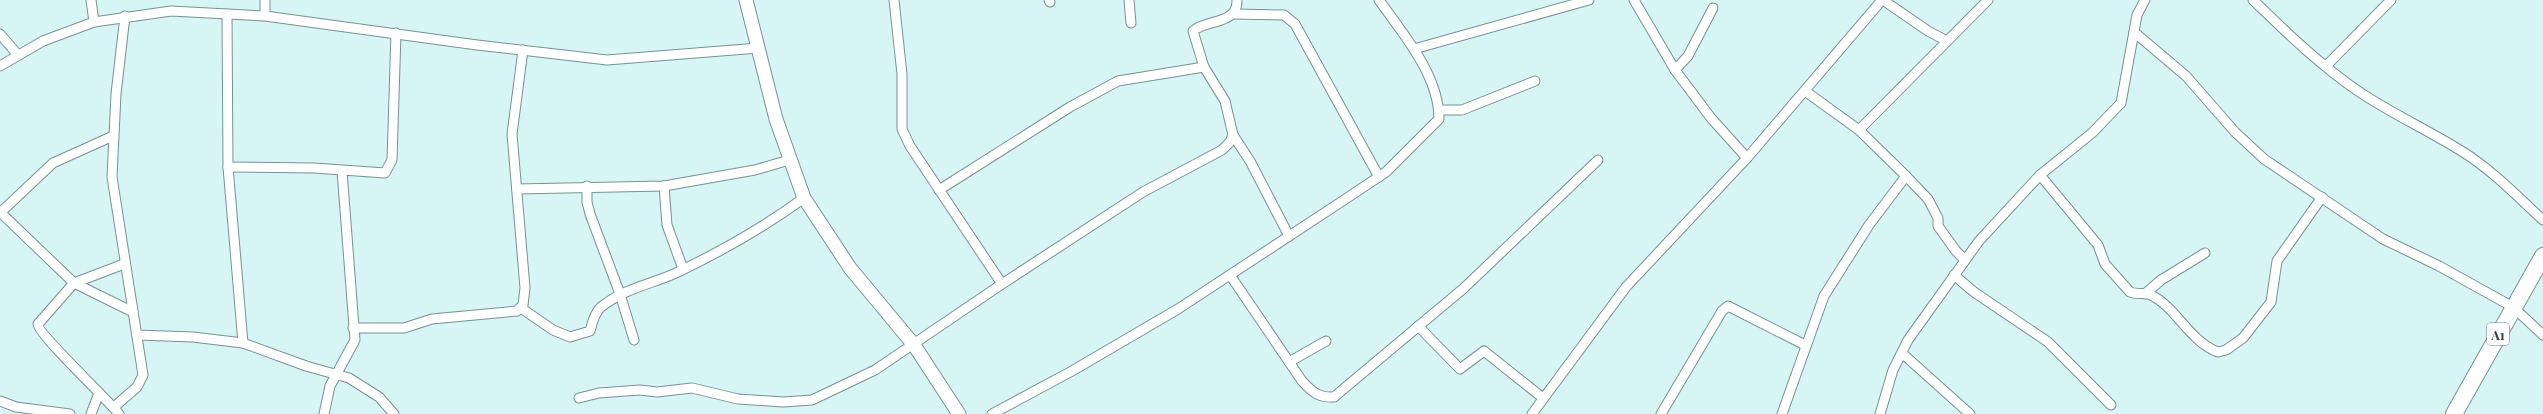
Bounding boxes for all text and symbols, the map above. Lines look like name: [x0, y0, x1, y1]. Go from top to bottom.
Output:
road number: A1: [2487, 323, 2509, 345]

